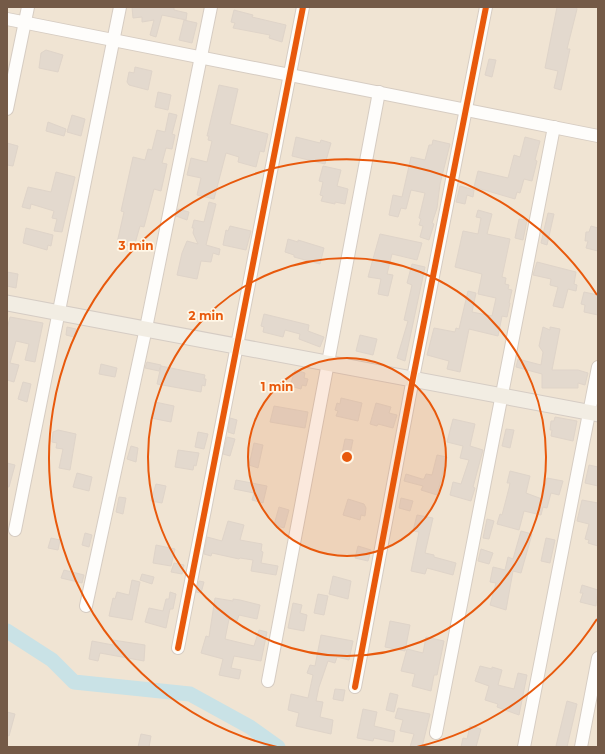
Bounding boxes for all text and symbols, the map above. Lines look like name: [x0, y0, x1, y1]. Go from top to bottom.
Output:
text: 3 min: [118, 238, 154, 253]
text: 2 min: [189, 308, 223, 323]
text: 1 min: [261, 379, 293, 394]
centre of rings: [340, 450, 354, 464]

